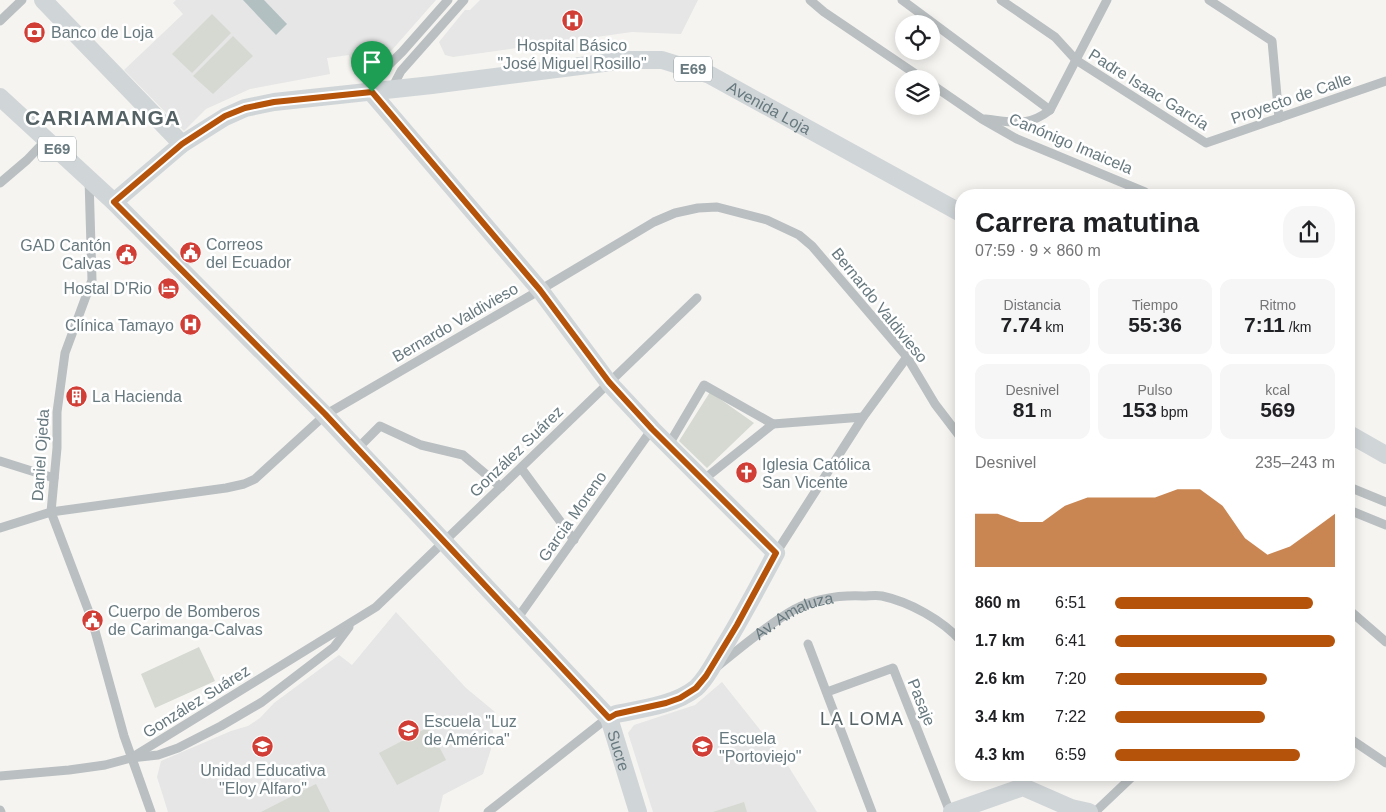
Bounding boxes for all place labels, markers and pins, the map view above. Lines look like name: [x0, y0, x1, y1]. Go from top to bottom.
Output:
hospital icon: Hospital Básico "José Miguel Rosillo": [560, 9, 584, 33]
bank icon: Banco de Loja: [23, 20, 47, 44]
place label: Banco de Loja: [51, 24, 153, 41]
place label: Hospital Básico "José Miguel Rosillo": [497, 37, 647, 72]
pin: [351, 41, 393, 92]
place label: Correos del Ecuador: [206, 236, 292, 271]
place label: GAD Cantón Calvas: [20, 237, 111, 272]
public building icon: Correos del Ecuador: [178, 241, 202, 265]
public building icon: GAD Cantón Calvas: [115, 242, 139, 266]
hotel icon: Hostal D'Rio: [156, 276, 180, 300]
place label: Hostal D'Rio: [64, 280, 152, 297]
hospital icon: Clínica Tamayo: [178, 313, 202, 337]
place label: Clínica Tamayo: [65, 317, 174, 334]
building icon: La Hacienda: [64, 384, 88, 408]
place label: La Hacienda: [92, 388, 182, 405]
place label: Iglesia Católica San Vicente: [762, 456, 871, 491]
church icon: Iglesia Católica San Vicente: [734, 461, 758, 485]
place label: Cuerpo de Bomberos de Carimanga-Calvas: [108, 603, 263, 638]
public building icon: Cuerpo de Bomberos de Carimanga-Calvas: [80, 608, 104, 632]
place label: Escuela "Luz de América": [424, 713, 517, 748]
school or university icon: Escuela "Luz de América": [396, 718, 420, 742]
place label: Escuela "Portoviejo": [719, 730, 802, 765]
school or university icon: Unidad Educativa "Eloy Alfaro": [251, 734, 275, 758]
school or university icon: Escuela "Portoviejo": [691, 735, 715, 759]
place label: Unidad Educativa "Eloy Alfaro": [200, 762, 326, 797]

